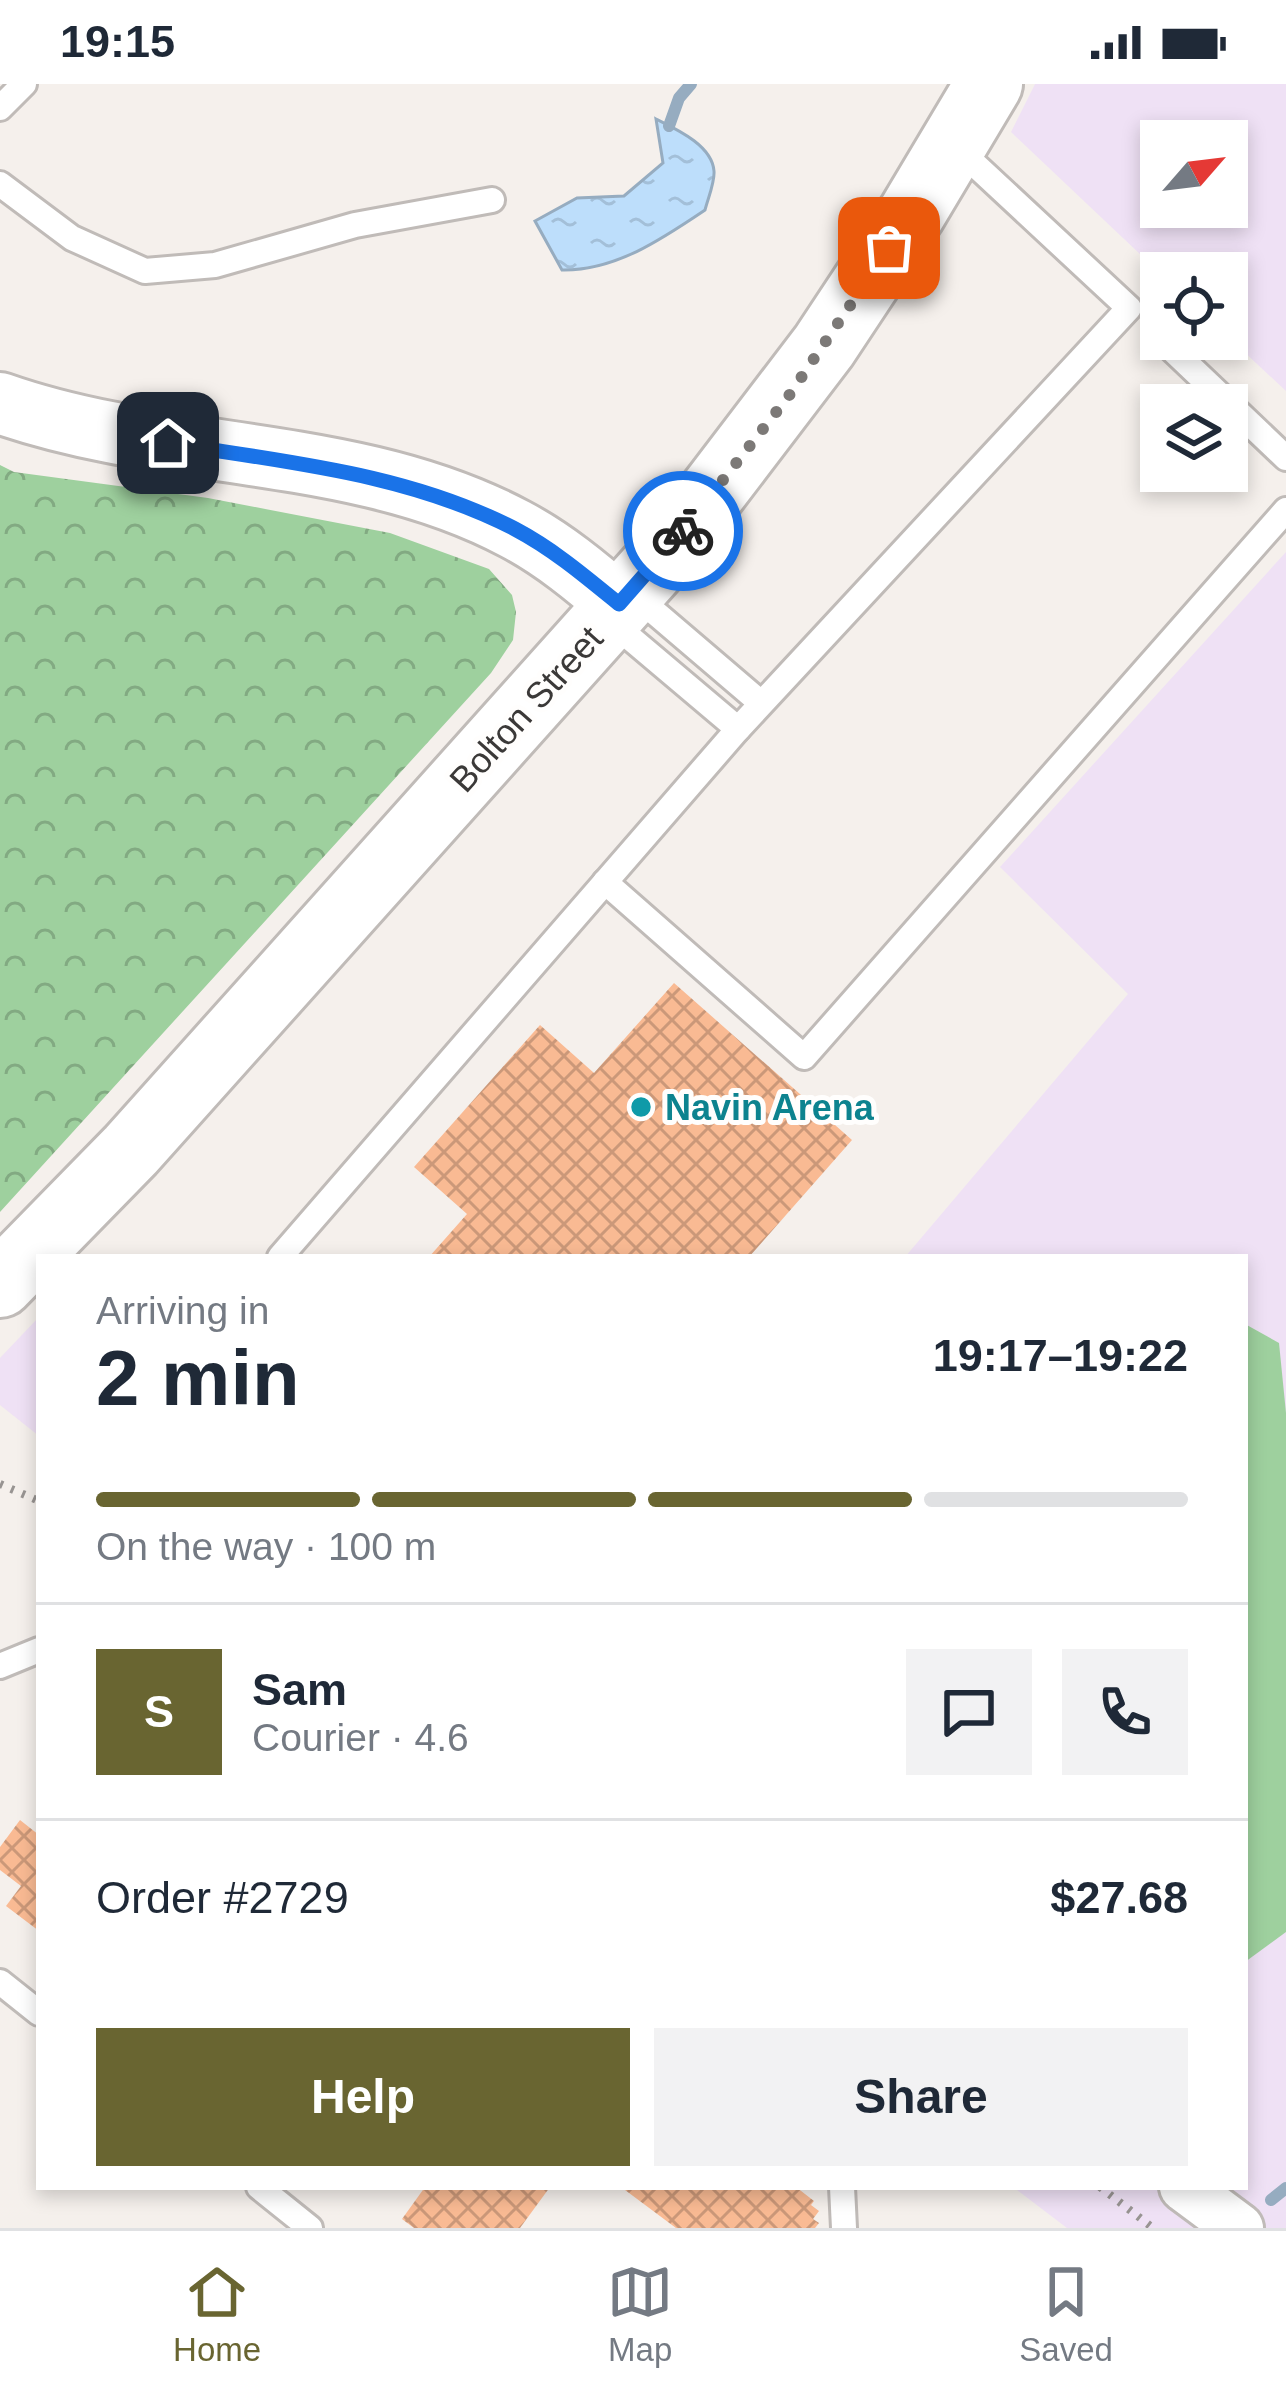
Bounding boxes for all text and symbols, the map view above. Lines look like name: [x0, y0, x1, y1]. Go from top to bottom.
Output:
text: 19:15: [60, 16, 175, 67]
north arrow: [1140, 120, 1248, 228]
map controls: [1140, 120, 1248, 492]
pin: [838, 197, 940, 299]
icon: bag: [856, 215, 922, 281]
button: locate: [1140, 252, 1248, 360]
button: layers: [1140, 384, 1248, 492]
pin: [117, 392, 219, 494]
icon: home: [135, 410, 201, 476]
courier: [623, 471, 743, 591]
icon: bike: [650, 498, 716, 564]
street label: Bolton Street: [441, 618, 611, 800]
place label: Navin Arena: [665, 1087, 875, 1128]
marker: Navin Arena: [628, 1094, 654, 1120]
text: Arriving in: [96, 1289, 269, 1332]
text: 19:17–19:22: [933, 1330, 1188, 1381]
text: 2 min: [96, 1334, 300, 1422]
text: On the way · 100 m: [96, 1525, 436, 1568]
button: chat: [906, 1649, 1032, 1775]
button: phone: [1062, 1649, 1188, 1775]
text: Sam: [252, 1664, 347, 1715]
text: S: [144, 1686, 174, 1737]
text: Courier · 4.6: [252, 1716, 469, 1759]
text: Order #2729: [96, 1872, 349, 1923]
text: $27.68: [1050, 1872, 1188, 1923]
button: Help: [96, 2028, 630, 2166]
button: Share: [654, 2028, 1188, 2166]
tab: Home: [173, 2259, 261, 2369]
tab: Map: [607, 2259, 673, 2369]
tab: Saved: [1019, 2259, 1113, 2369]

